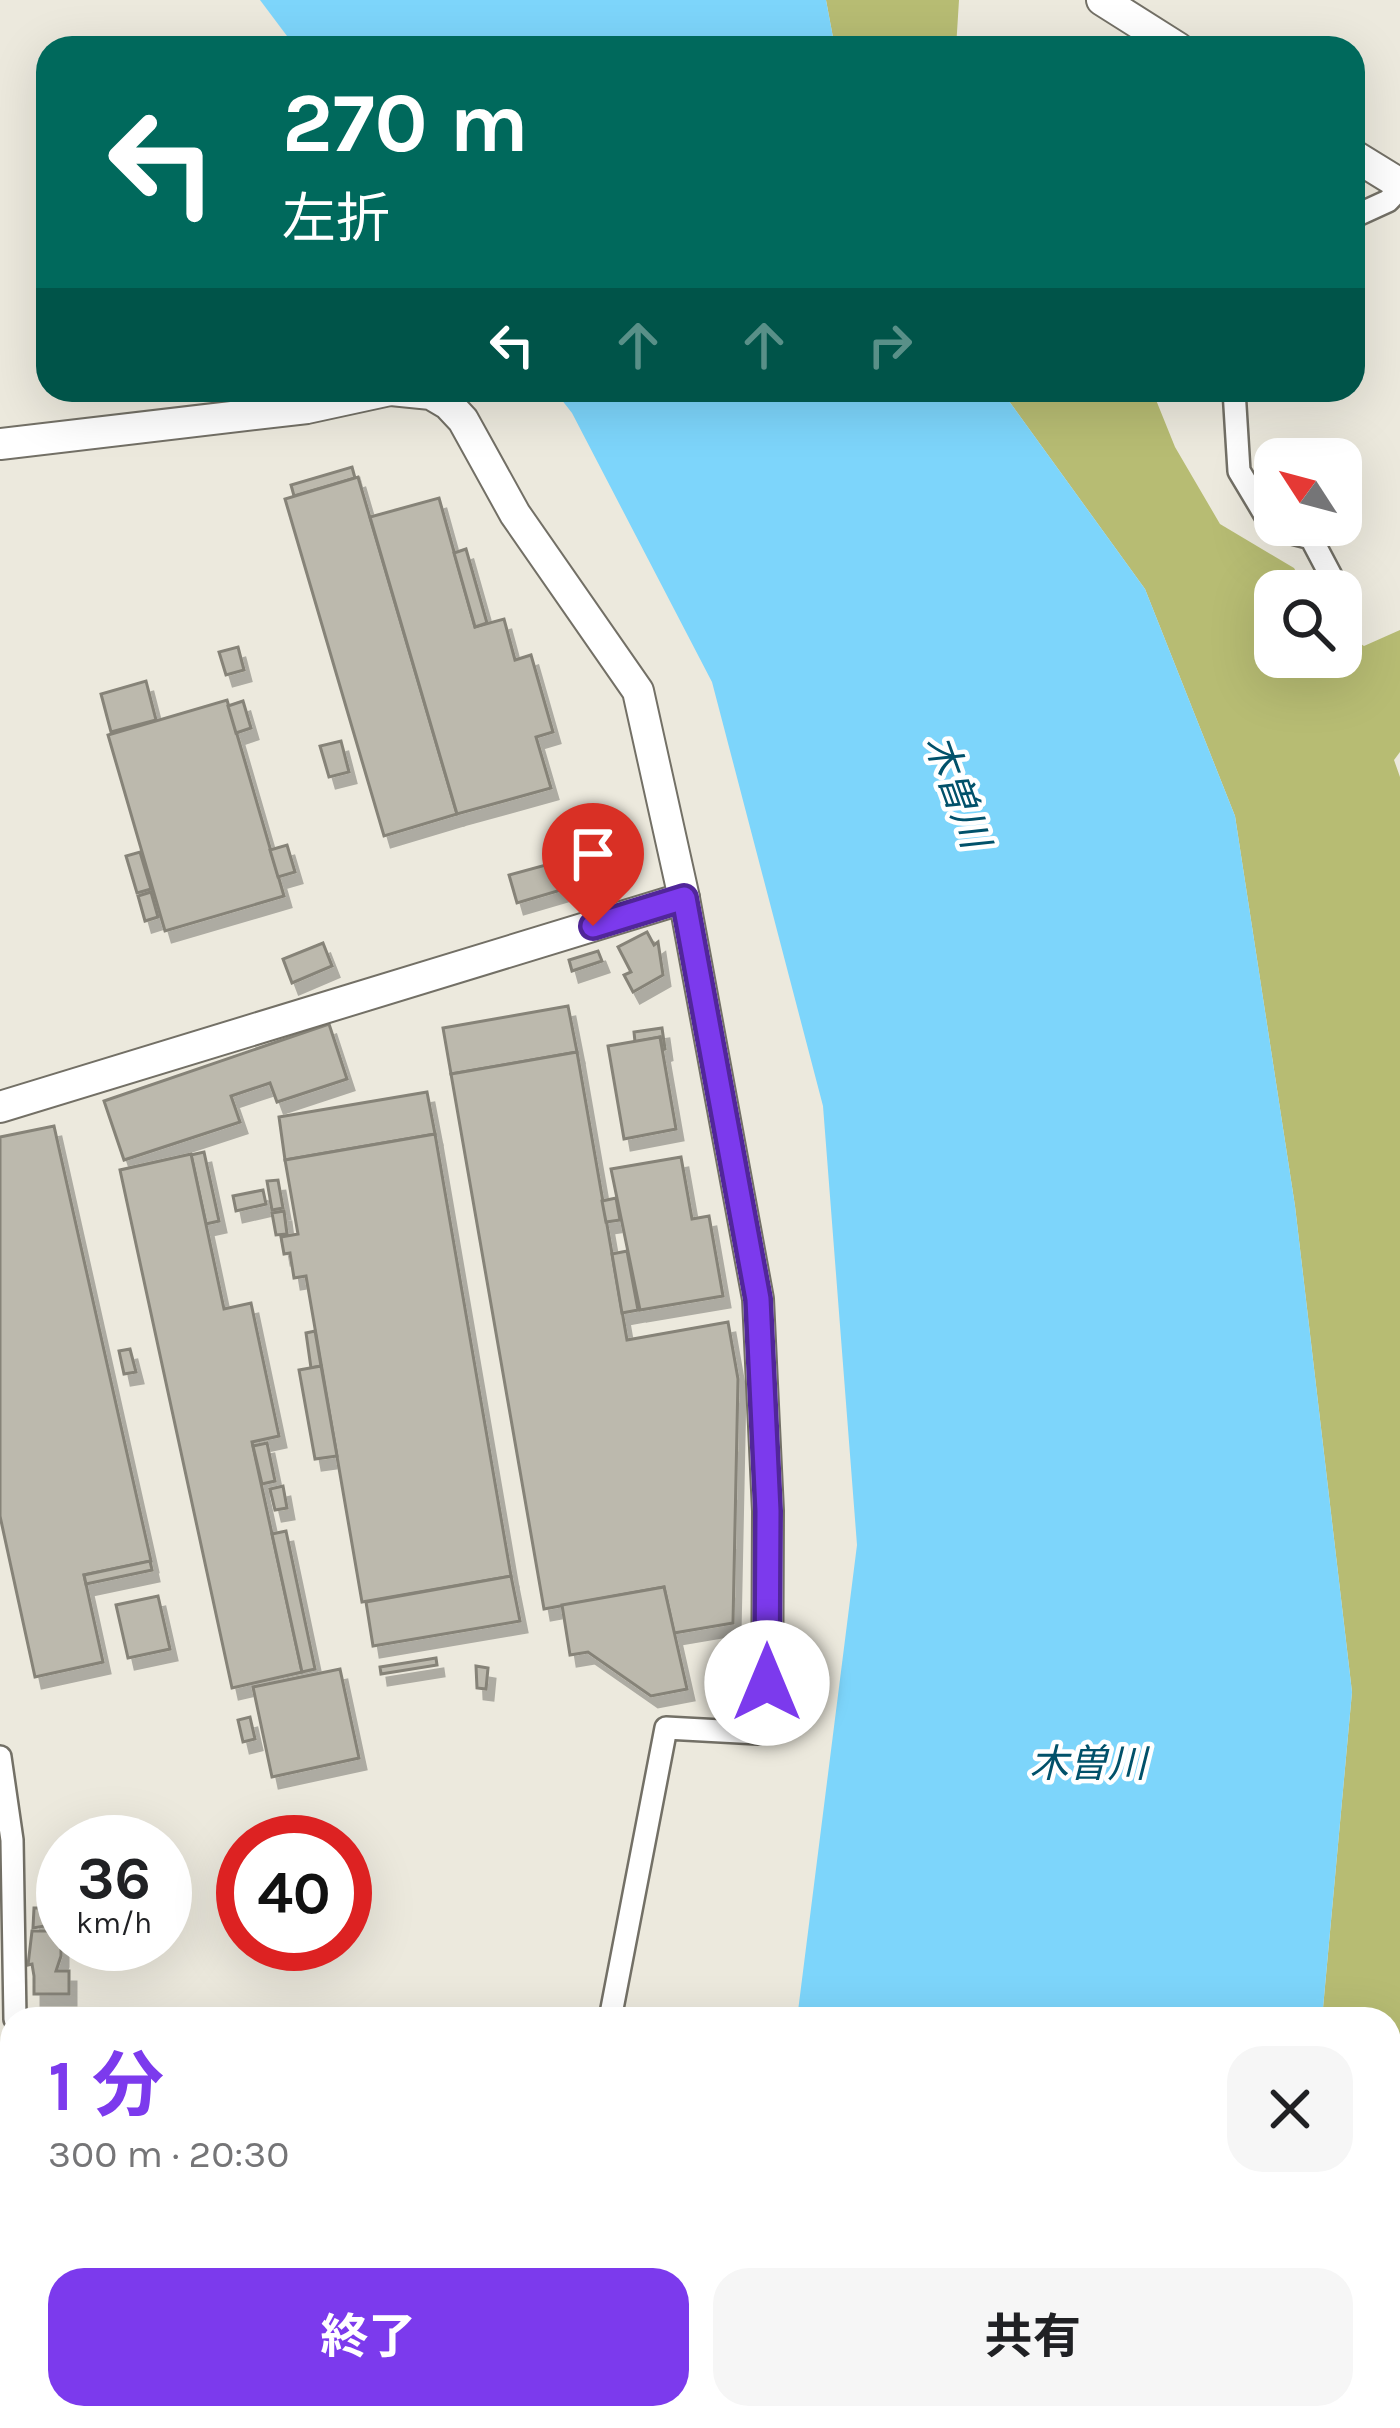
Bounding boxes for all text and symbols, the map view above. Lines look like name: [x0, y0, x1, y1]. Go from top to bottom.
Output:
text: 270 m: [282, 74, 529, 172]
icon: left: [84, 84, 240, 240]
text: 左折: [282, 187, 390, 251]
icon: left: [479, 312, 545, 378]
icon: ahead: [605, 312, 671, 378]
icon: ahead: [731, 312, 797, 378]
icon: right: [857, 312, 923, 378]
north arrow: [1254, 438, 1362, 546]
map controls: [1254, 438, 1362, 678]
button: search: [1254, 570, 1362, 678]
water label: 木曽川: [915, 728, 1000, 858]
pin: [542, 803, 644, 926]
icon: arrive: [560, 821, 626, 887]
position arrow: [704, 1620, 830, 1746]
water label: 木曽川: [1029, 1741, 1150, 1787]
speed limit sign: 40: [216, 1815, 372, 1971]
text: 36: [77, 1843, 151, 1913]
text: km/h: [76, 1905, 152, 1941]
text: 1 分: [48, 2044, 164, 2128]
button: close: [1227, 2046, 1353, 2172]
text: 300 m · 20:30: [48, 2131, 289, 2177]
button: 終了: [48, 2268, 689, 2406]
button: 共有: [713, 2268, 1353, 2406]

